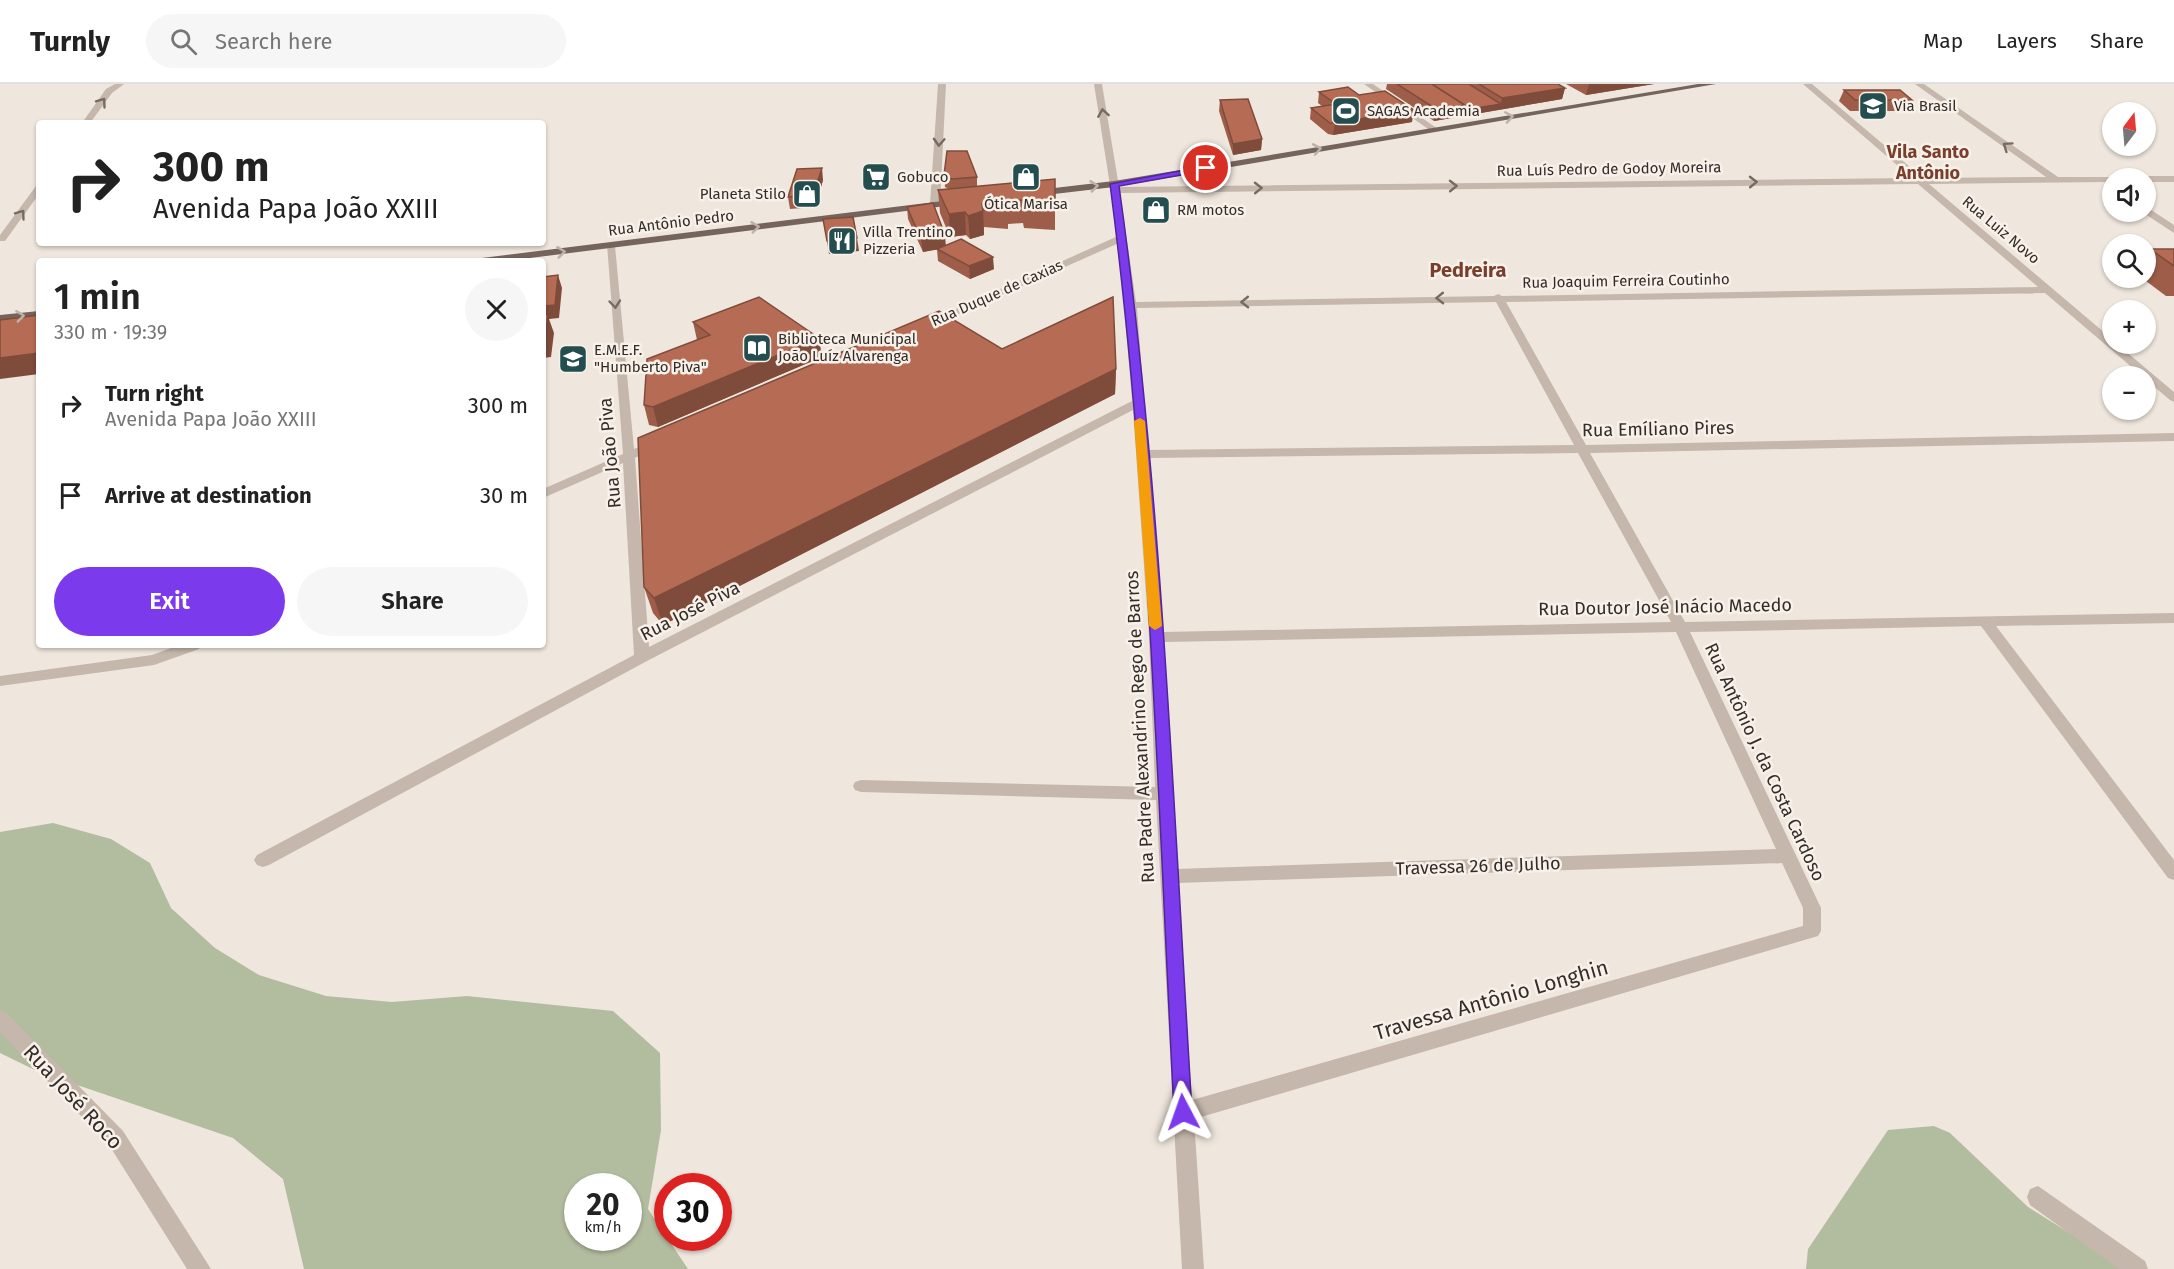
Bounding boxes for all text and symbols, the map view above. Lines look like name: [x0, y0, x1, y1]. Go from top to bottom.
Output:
search box: [146, 14, 566, 68]
text: Turnly: [30, 25, 110, 58]
icon: search: [167, 25, 200, 58]
text: Search here: [215, 28, 332, 55]
text: Map: [1923, 28, 1963, 54]
text: Layers: [1996, 28, 2057, 54]
text: Share: [2090, 28, 2144, 54]
school or university icon: Via Brasil: [1857, 90, 1889, 122]
sports icon: SAGAS Academia: [1330, 95, 1362, 127]
one-way arrow: [94, 97, 105, 108]
place label: Via Brasil: [1894, 97, 1957, 115]
place label: SAGAS Academia: [1367, 102, 1480, 120]
north arrow: [2102, 102, 2156, 156]
map controls: [2102, 102, 2156, 420]
one-way arrow: [1097, 109, 1110, 119]
one-way arrow: [1504, 111, 1514, 124]
one-way arrow: [933, 138, 946, 147]
district label: Vila Santo Antônio: [1886, 141, 1969, 184]
text: 300 m: [153, 142, 269, 192]
pin: [1180, 142, 1231, 193]
one-way arrow: [2003, 142, 2014, 153]
icon: right: [54, 144, 132, 222]
one-way arrow: [1312, 144, 1322, 156]
icon: arrive: [1189, 151, 1222, 184]
street label: Rua Luís Pedro de Godoy Moreira: [1497, 158, 1721, 180]
supermarket icon: Gobuco: [860, 161, 892, 193]
shop icon: Ótica Marisa: [1010, 161, 1042, 193]
place label: Gobuco: [897, 168, 949, 186]
button: sound: [2102, 168, 2156, 222]
one-way arrow: [1748, 176, 1757, 188]
shop icon: Planeta Stilo: [791, 178, 823, 210]
one-way arrow: [1448, 180, 1457, 192]
one-way arrow: [1090, 181, 1099, 193]
one-way arrow: [1253, 182, 1262, 194]
place label: Planeta Stilo: [700, 185, 786, 203]
street label: Rua Luiz Novo: [1959, 192, 2043, 268]
text: Avenida Papa João XXIII: [153, 193, 439, 225]
shop icon: RM motos: [1140, 194, 1172, 226]
place label: Ótica Marisa: [984, 195, 1068, 213]
place label: RM motos: [1177, 201, 1244, 219]
street label: Rua Antônio Pedro: [607, 206, 735, 240]
one-way arrow: [13, 209, 24, 220]
one-way arrow: [750, 222, 759, 234]
place label: Villa Trentino Pizzeria: [863, 223, 953, 258]
restaurant icon: Villa Trentino Pizzeria: [826, 225, 858, 257]
button: search: [2102, 234, 2156, 288]
one-way arrow: [557, 246, 566, 258]
street label: Rua Duque de Caxias: [928, 256, 1066, 330]
district label: Pedreira: [1430, 258, 1506, 282]
street label: Rua Joaquim Ferreira Coutinho: [1522, 270, 1730, 292]
text: 1 min: [54, 275, 141, 319]
button: close: [465, 278, 528, 341]
one-way arrow: [1435, 292, 1444, 305]
one-way arrow: [1240, 296, 1249, 309]
one-way arrow: [609, 300, 622, 309]
button: +: [2102, 300, 2156, 354]
one-way arrow: [15, 310, 24, 323]
text: 330 m · 19:39: [54, 320, 167, 344]
place label: Biblioteca Municipal João Luíz Alvarenga: [778, 330, 917, 365]
library icon: Biblioteca Municipal João Luíz Alvarenga: [741, 332, 773, 364]
place label: E.M.E.F. "Humberto Piva": [594, 341, 707, 376]
school or university icon: E.M.E.F. "Humberto Piva": [557, 343, 589, 375]
button: −: [2102, 366, 2156, 420]
text: Turn right: [105, 380, 204, 407]
icon: right: [54, 389, 87, 422]
text: 300 m: [468, 392, 528, 419]
street label: Rua João Piva: [594, 397, 626, 509]
text: Avenida Papa João XXIII: [105, 407, 317, 431]
street label: Rua Emíliano Pires: [1582, 417, 1734, 441]
icon: arrive: [54, 479, 87, 512]
text: Arrive at destination: [105, 482, 312, 509]
text: 30 m: [480, 482, 528, 509]
button: Exit: [54, 567, 285, 636]
button: Share: [297, 567, 528, 636]
street label: Rua Padre Alexandrino Rego de Barros: [1121, 570, 1159, 884]
street label: Rua José Piva: [637, 576, 743, 646]
street label: Rua Doutor José Inácio Macedo: [1538, 594, 1792, 620]
street label: Rua Antônio J. da Costa Cardoso: [1700, 639, 1830, 885]
street label: Travessa 26 de Julho: [1395, 852, 1561, 880]
street label: Travessa Antônio Longhin: [1371, 954, 1611, 1046]
street label: Rua José Roco: [18, 1039, 128, 1155]
position arrow: [1151, 1080, 1215, 1144]
speed limit sign: 30: [654, 1173, 732, 1251]
text: 20: [586, 1187, 620, 1223]
text: km/h: [584, 1218, 622, 1236]

